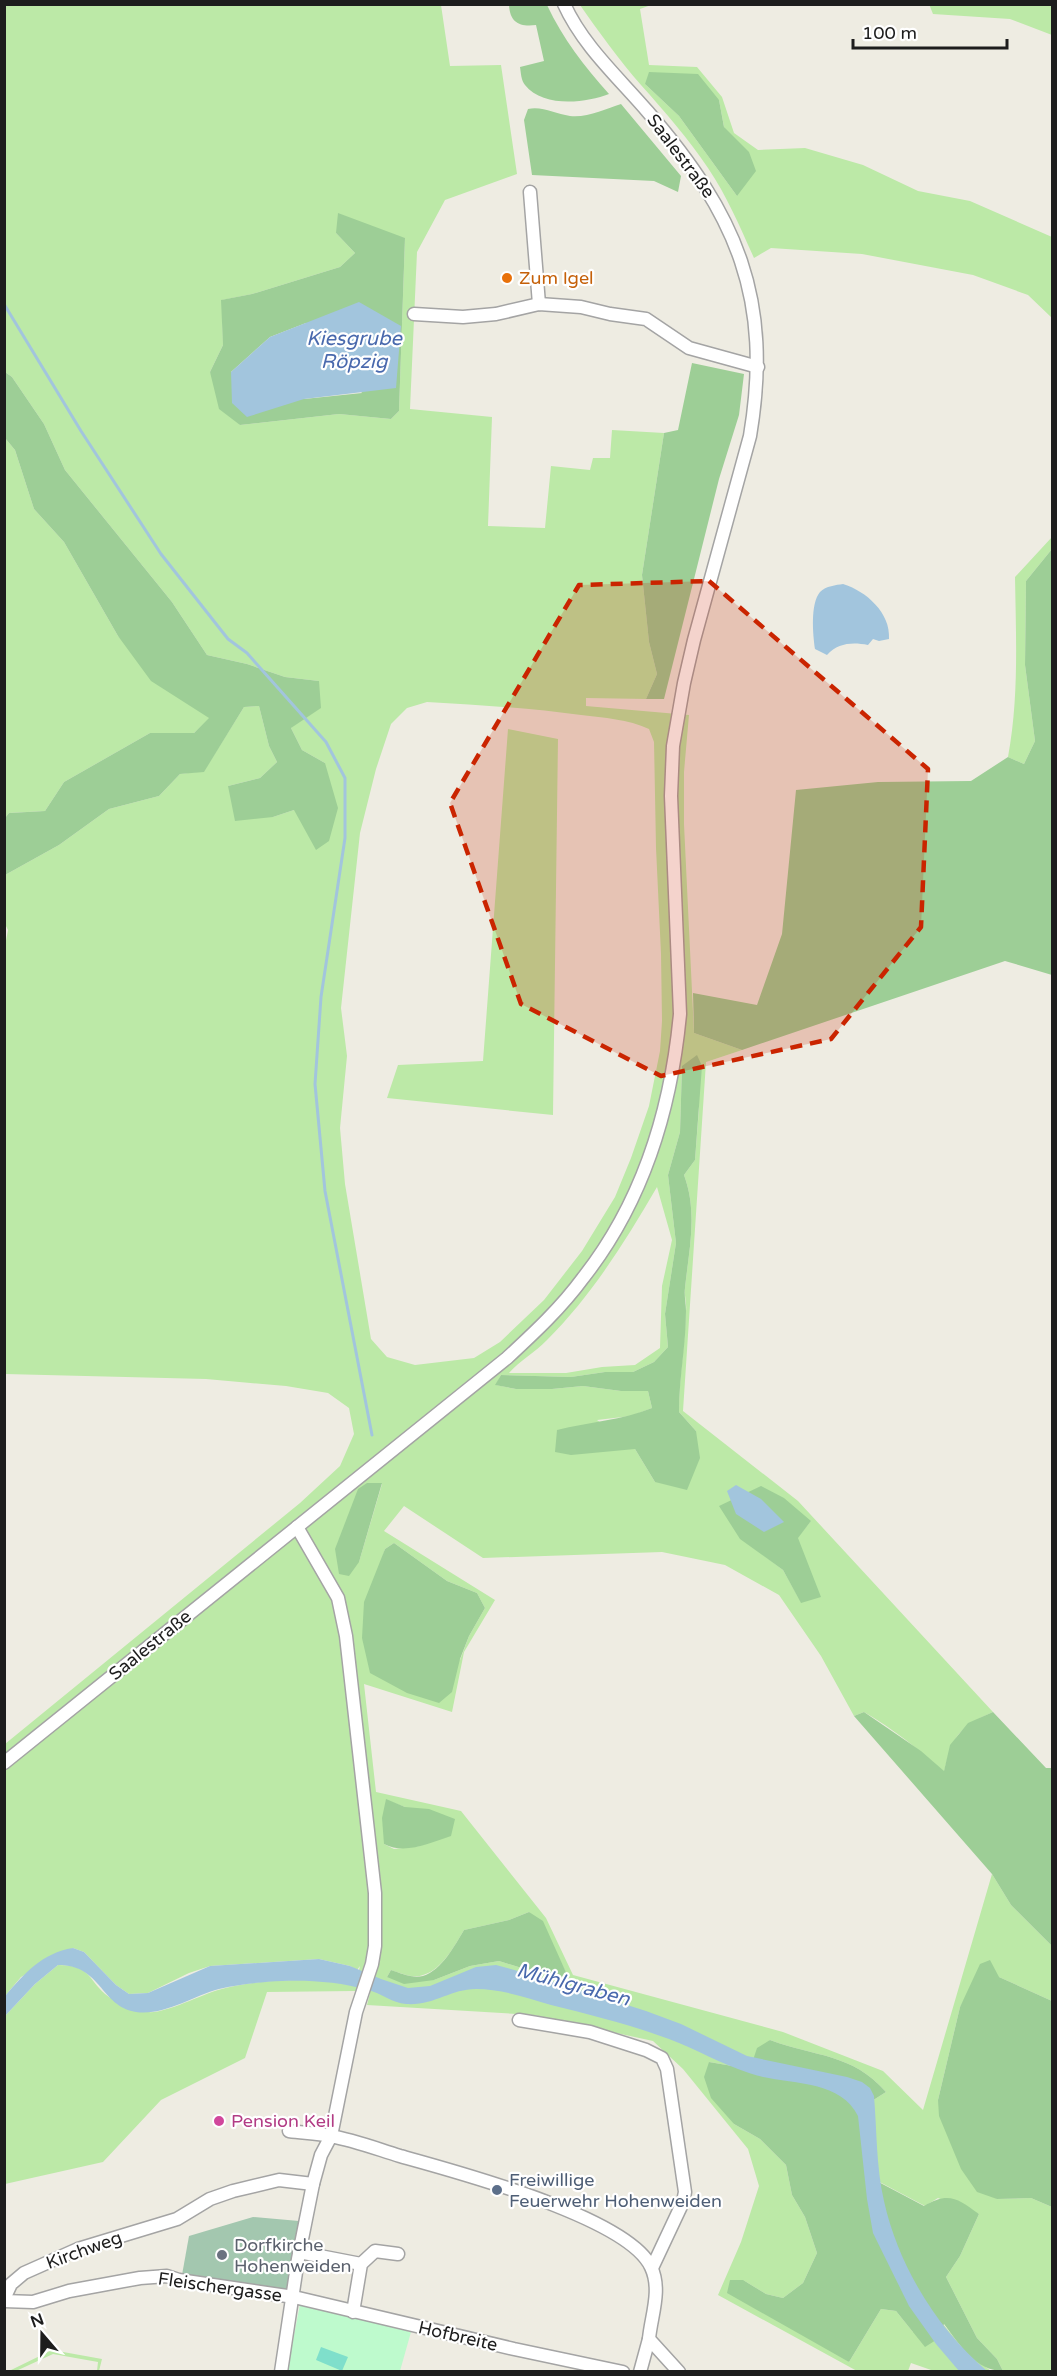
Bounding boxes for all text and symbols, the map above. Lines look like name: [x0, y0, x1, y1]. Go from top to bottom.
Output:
scale bar: [853, 12, 1008, 50]
text: 100 m: [862, 22, 917, 44]
street label: Saalestraße: [642, 110, 720, 202]
place label: Zum Igel: [519, 267, 594, 289]
marker: Zum Igel: [500, 271, 514, 285]
water label: Kiesgrube Röpzig: [306, 327, 404, 374]
street label: Saalestraße: [104, 1605, 196, 1685]
water label: Mühlgraben: [514, 1958, 633, 2012]
place label: Pension Keil: [231, 2110, 335, 2132]
marker: Pension Keil: [212, 2114, 226, 2128]
place label: Freiwillige Feuerwehr Hohenweiden: [509, 2169, 722, 2212]
marker: Freiwillige Feuerwehr Hohenweiden: [490, 2183, 504, 2197]
street label: Kirchweg: [43, 2226, 125, 2274]
place label: Dorfkirche Hohenweiden: [234, 2234, 352, 2277]
marker: Dorfkirche Hohenweiden: [215, 2248, 229, 2262]
street label: Fleischergasse: [157, 2267, 283, 2307]
north arrow: [12, 2304, 72, 2364]
text: N: [28, 2309, 47, 2332]
street label: Hofbreite: [416, 2316, 500, 2356]

